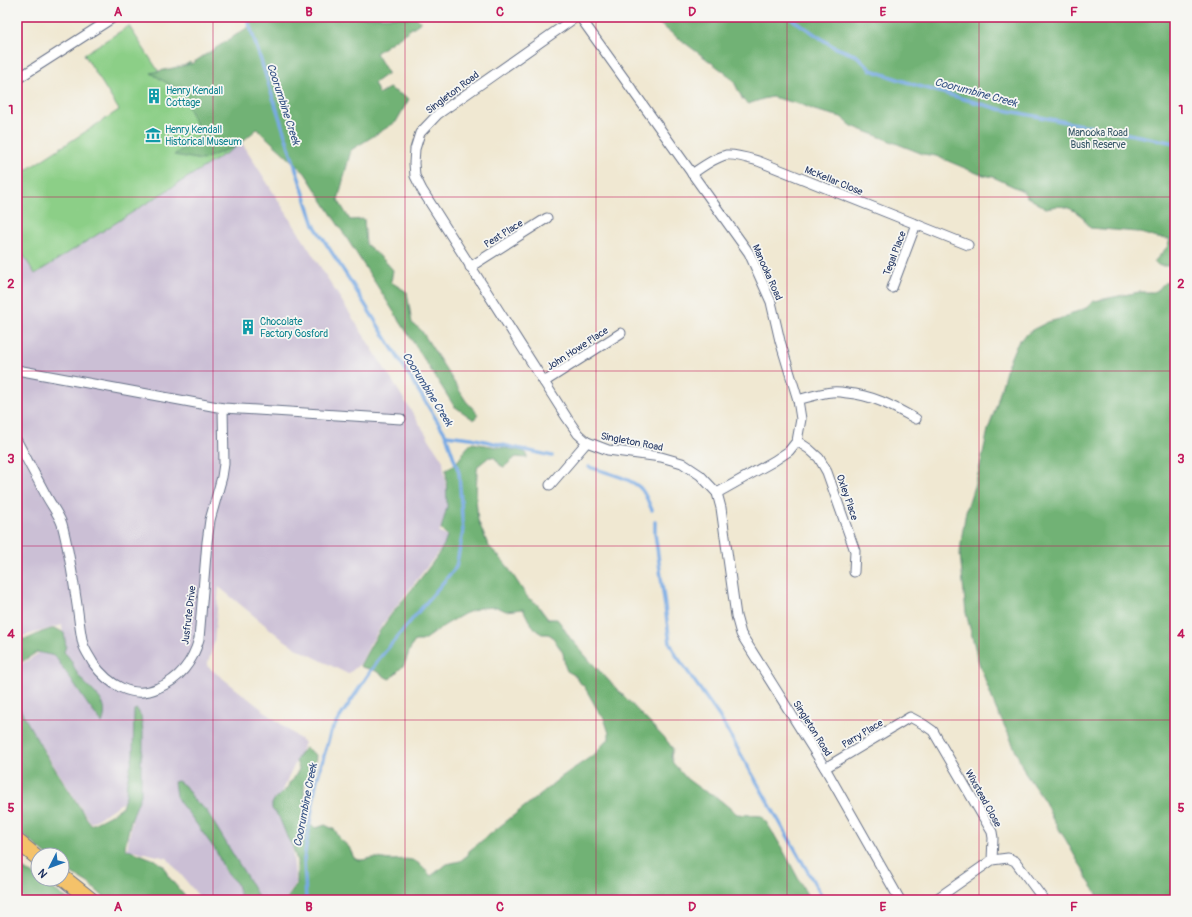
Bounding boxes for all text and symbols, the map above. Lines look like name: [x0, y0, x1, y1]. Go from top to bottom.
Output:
text: A: [114, 4, 123, 20]
text: B: [305, 4, 313, 20]
text: C: [496, 4, 504, 20]
text: D: [688, 4, 696, 20]
text: E: [880, 4, 887, 20]
text: F: [1070, 4, 1078, 20]
water label: Coorumbine Creek: [264, 62, 303, 148]
street label: Singleton Road: [424, 69, 482, 117]
water label: Coorumbine Creek: [933, 75, 1020, 110]
place label: Henry Kendall Cottage: [166, 85, 223, 109]
building icon: Henry Kendall Cottage: [145, 87, 163, 105]
text: 1: [8, 102, 14, 118]
text: 1: [1178, 102, 1184, 118]
place label: Henry Kendall Historical Museum: [165, 124, 242, 148]
museum icon: Henry Kendall Historical Museum: [144, 126, 162, 144]
park label: Manooka Road Bush Reserve: [1068, 127, 1128, 151]
street label: McKellar Close: [803, 164, 865, 198]
street label: Peat Place: [482, 217, 525, 250]
street label: Tegal Place: [881, 229, 909, 277]
street label: Manooka Road: [749, 243, 785, 302]
text: 2: [7, 276, 15, 292]
text: 2: [1177, 276, 1185, 292]
place label: Chocolate Factory Gosford: [260, 316, 328, 340]
building icon: Chocolate Factory Gosford: [239, 318, 257, 336]
street label: John Howe Place: [545, 325, 611, 373]
water label: Coorumbine Creek: [400, 350, 456, 430]
street label: Singleton Road: [600, 430, 664, 454]
text: 3: [7, 451, 15, 467]
text: 3: [1177, 451, 1185, 467]
street label: Oxley Place: [834, 473, 861, 522]
street label: Jusfrute Drive: [179, 585, 199, 645]
text: 4: [7, 626, 15, 642]
text: 4: [1177, 626, 1185, 642]
street label: Singleton Road: [790, 698, 834, 759]
street label: Parry Place: [840, 717, 885, 751]
water label: Coorumbine Creek: [291, 761, 320, 848]
street label: Wixstead Close: [962, 768, 1004, 829]
text: 5: [7, 800, 15, 816]
text: 5: [1177, 800, 1185, 816]
north arrow: [30, 847, 70, 887]
text: N: [35, 866, 50, 880]
text: A: [114, 899, 123, 915]
text: B: [305, 899, 313, 915]
text: C: [496, 899, 504, 915]
text: D: [688, 899, 696, 915]
text: E: [880, 899, 887, 915]
text: F: [1070, 899, 1078, 915]

